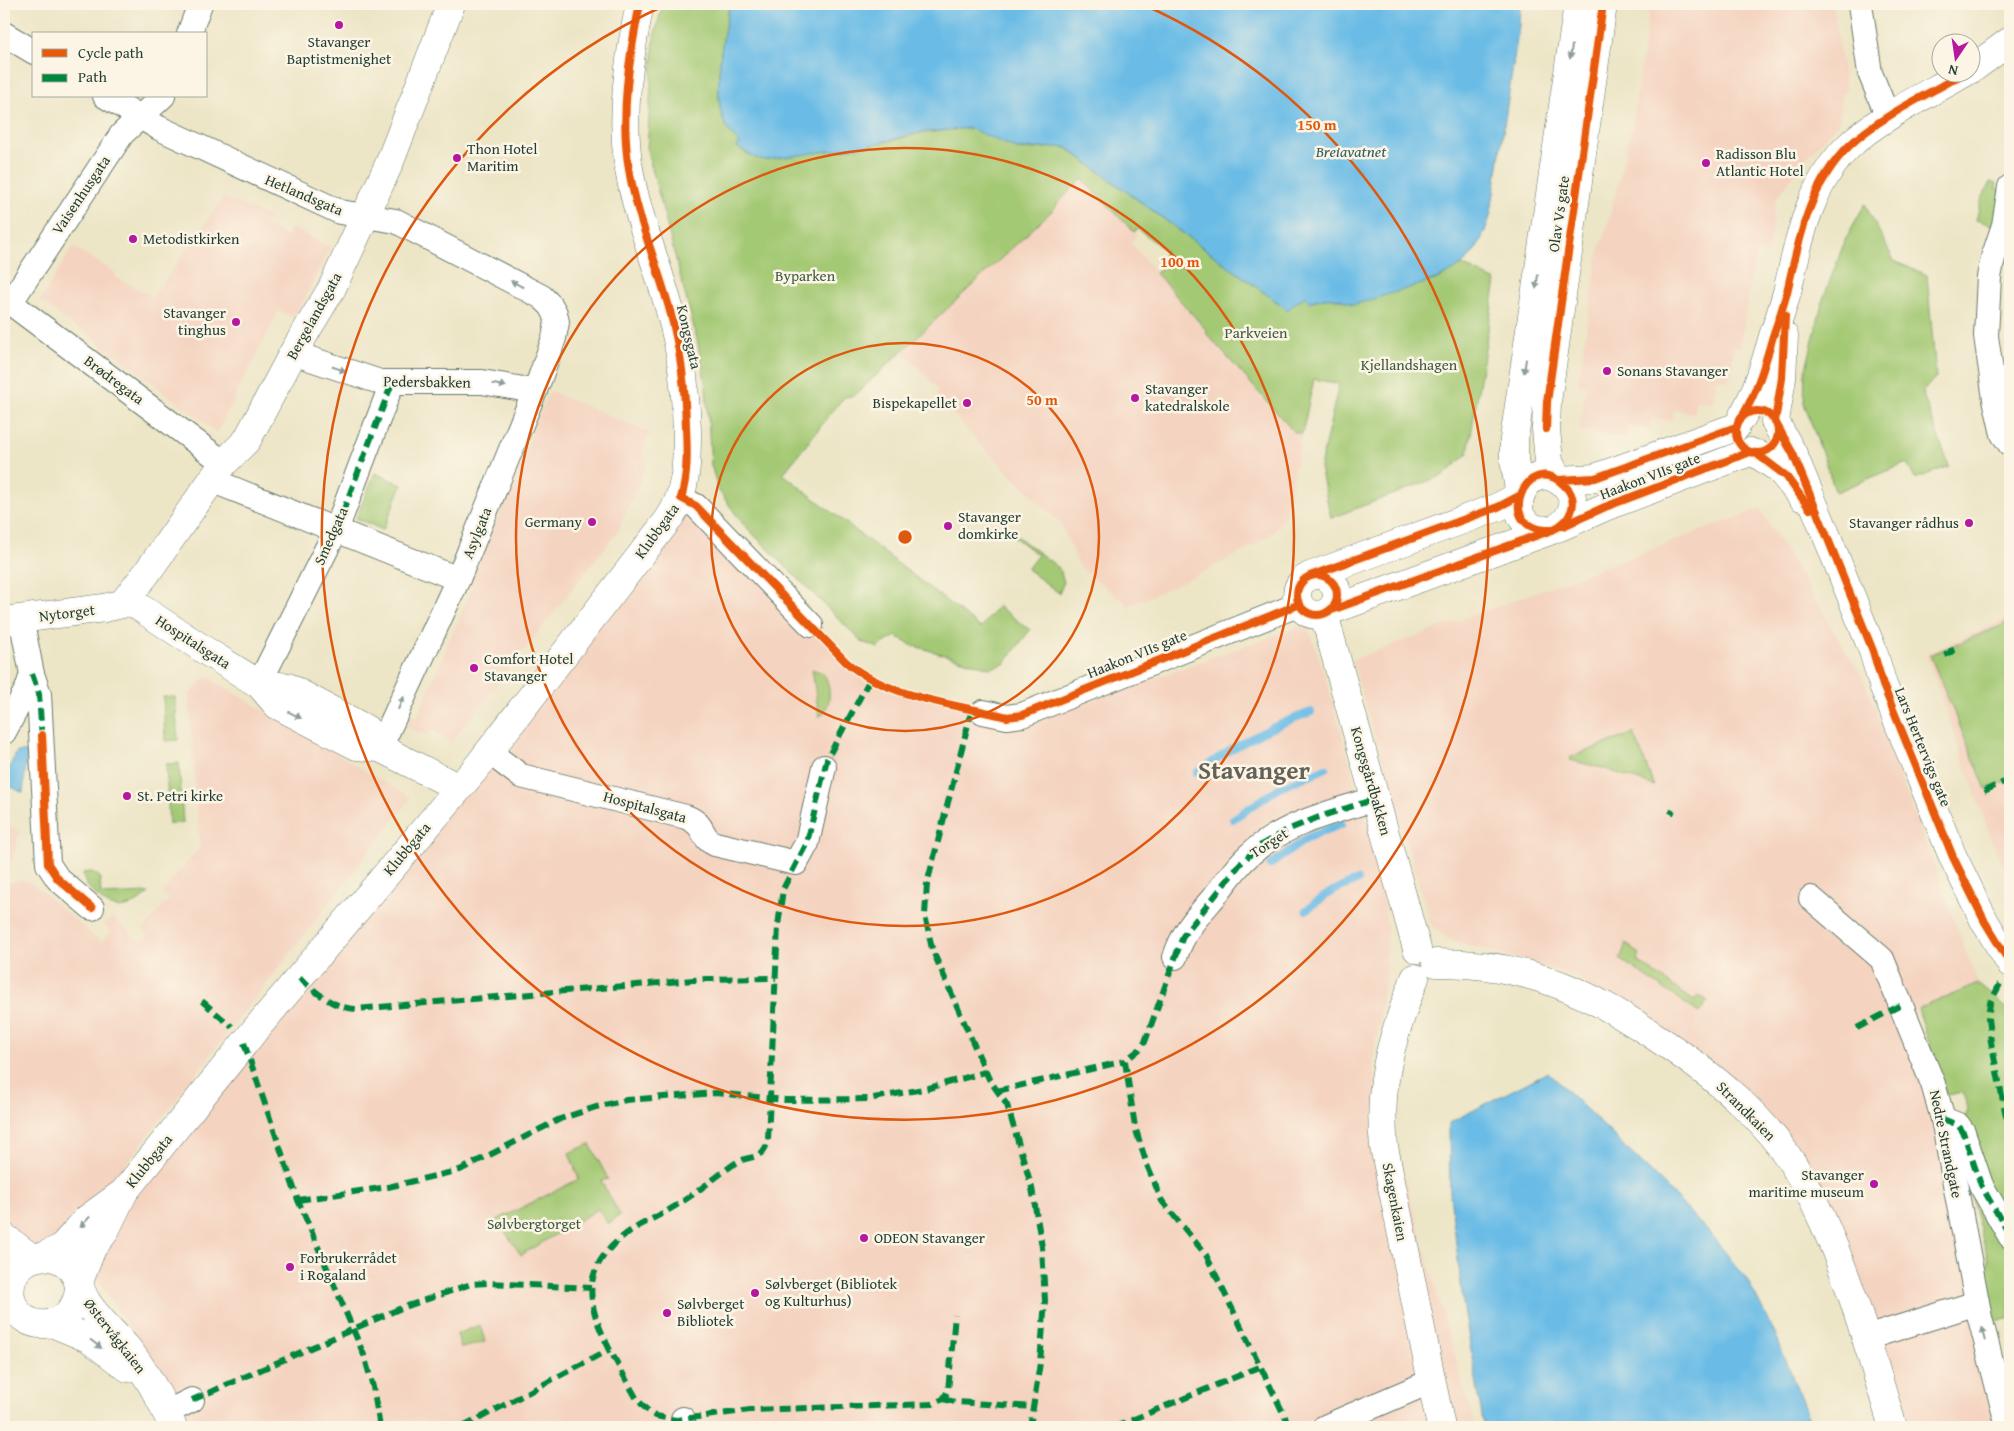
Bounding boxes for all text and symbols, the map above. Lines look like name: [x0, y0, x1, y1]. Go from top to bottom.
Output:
marker: Stavanger Baptistmenighet: [333, 19, 345, 31]
place label: Stavanger Baptistmenighet: [287, 31, 392, 69]
legend: [32, 32, 208, 98]
north arrow: [1932, 32, 1982, 82]
text: Cycle path: [78, 42, 144, 63]
one-way arrow: [1567, 44, 1575, 60]
text: N: [1946, 60, 1960, 81]
text: Path: [78, 66, 107, 87]
text: 150 m: [1297, 114, 1337, 135]
place label: Thon Hotel Maritim: [467, 138, 537, 176]
water label: Breiavatnet: [1315, 139, 1387, 163]
place label: Radisson Blu Atlantic Hotel: [1716, 143, 1804, 181]
street label: Vaisenhusgata: [46, 151, 115, 238]
marker: Thon Hotel Maritim: [451, 152, 463, 164]
marker: Radisson Blu Atlantic Hotel: [1700, 157, 1712, 169]
street label: Hetlandsgata: [262, 169, 346, 220]
street label: Olav Vs gate: [1543, 174, 1574, 253]
place label: Metodistkirken: [143, 228, 240, 249]
marker: Metodistkirken: [127, 233, 139, 245]
text: 100 m: [1160, 251, 1200, 272]
park label: Byparken: [775, 265, 836, 286]
street label: Bergelandsgata: [281, 268, 346, 363]
one-way arrow: [1533, 274, 1541, 290]
one-way arrow: [510, 280, 524, 288]
place label: Stavanger tinghus: [163, 302, 226, 340]
street label: Kongsgata: [672, 303, 707, 371]
marker: Stavanger tinghus: [230, 316, 242, 328]
park label: Parkveien: [1225, 322, 1288, 343]
street label: Brødregata: [80, 350, 149, 409]
park label: Kjellandshagen: [1361, 354, 1458, 375]
one-way arrow: [1521, 358, 1529, 374]
place label: Sonans Stavanger: [1617, 360, 1728, 381]
one-way arrow: [332, 365, 347, 373]
marker: Sonans Stavanger: [1601, 365, 1613, 377]
street label: Pedersbakken: [383, 370, 472, 393]
place label: Stavanger katedralskole: [1145, 378, 1230, 416]
one-way arrow: [492, 381, 508, 389]
text: 50 m: [1026, 389, 1058, 410]
place label: Bispekapellet: [873, 392, 958, 413]
marker: Stavanger katedralskole: [1129, 392, 1141, 404]
marker: Bispekapellet: [961, 397, 973, 409]
street label: Haakon VIIs gate: [1597, 447, 1703, 504]
street label: Klubbgata: [629, 499, 684, 563]
street label: Smedgata: [308, 503, 353, 568]
street label: Asylgata: [457, 504, 496, 562]
place label: Stavanger domkirke: [958, 506, 1021, 544]
place label: Germany: [525, 511, 583, 532]
place label: Stavanger rådhus: [1849, 512, 1959, 533]
marker: Germany: [586, 516, 598, 528]
marker: Stavanger rådhus: [1963, 517, 1975, 529]
marker: Stavanger domkirke: [942, 520, 954, 532]
centre of rings: [896, 528, 914, 546]
street label: Nytorget: [38, 599, 97, 626]
street label: Hospitalsgata: [152, 610, 235, 674]
street label: Haakon VIIs gate: [1084, 624, 1190, 683]
place label: Comfort Hotel Stavanger: [484, 648, 573, 686]
marker: Comfort Hotel Stavanger: [468, 662, 480, 674]
street label: Lars Hertervigs gate: [1890, 684, 1957, 810]
one-way arrow: [397, 696, 405, 710]
one-way arrow: [288, 711, 302, 719]
street label: Kongsgårdbakken: [1346, 724, 1397, 838]
district label: Stavanger: [1198, 752, 1310, 788]
place label: St. Petri kirke: [137, 785, 223, 806]
street label: Hospitalsgata: [601, 785, 689, 828]
marker: St. Petri kirke: [121, 790, 133, 802]
street label: Klubbgata: [378, 818, 435, 880]
street label: Torget: [1246, 822, 1292, 863]
street label: Strandkaien: [1712, 1076, 1781, 1146]
street label: Nedre Strandgate: [1925, 1088, 1968, 1200]
street label: Klubbgata: [120, 1129, 177, 1192]
street label: Skagenkaien: [1378, 1161, 1413, 1243]
place label: Stavanger maritime museum: [1748, 1164, 1865, 1202]
marker: Stavanger maritime museum: [1868, 1178, 1880, 1190]
park label: Sølvbergtorget: [487, 1213, 582, 1234]
one-way arrow: [79, 1216, 91, 1228]
place label: ODEON Stavanger: [874, 1227, 985, 1248]
marker: ODEON Stavanger: [858, 1232, 870, 1244]
place label: Forbrukerrådet i Rogaland: [300, 1247, 397, 1285]
marker: Forbrukerrådet i Rogaland: [284, 1261, 296, 1273]
place label: Sølvberget (Bibliotek og Kulturhus): [765, 1273, 897, 1311]
marker: Sølvberget (Bibliotek og Kulturhus): [749, 1287, 761, 1299]
place label: Sølvberget Bibliotek: [677, 1293, 745, 1331]
street label: Østervågkaien: [79, 1294, 152, 1378]
marker: Sølvberget Bibliotek: [661, 1307, 673, 1319]
one-way arrow: [1980, 1327, 1988, 1342]
one-way arrow: [89, 1339, 103, 1349]

